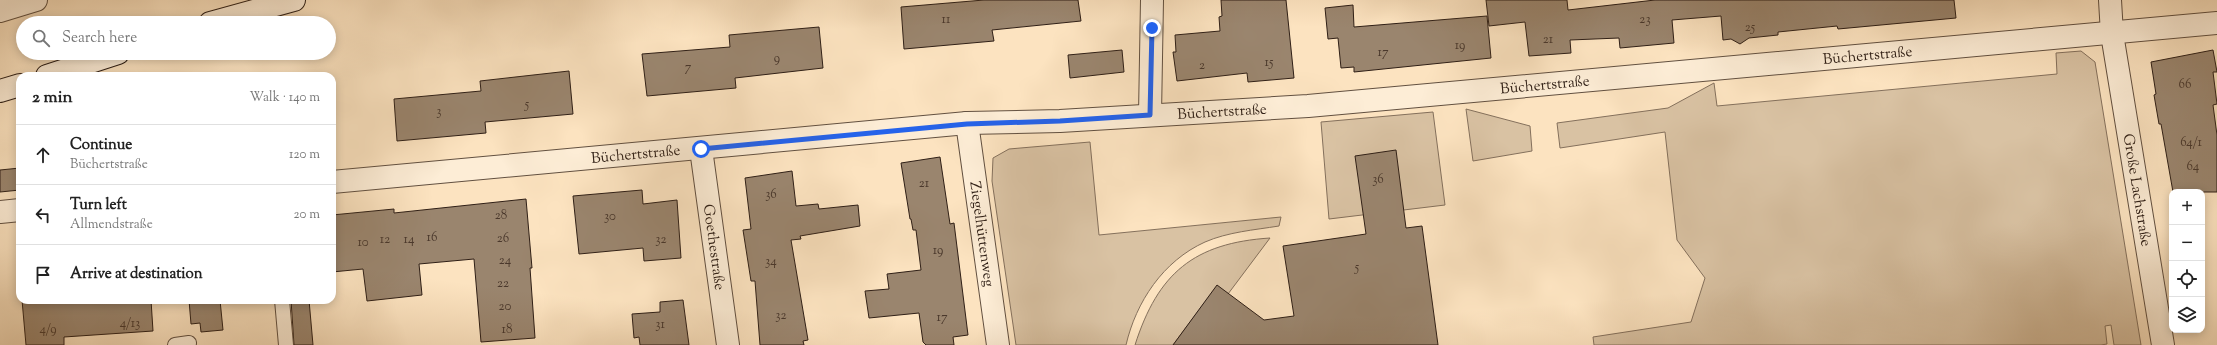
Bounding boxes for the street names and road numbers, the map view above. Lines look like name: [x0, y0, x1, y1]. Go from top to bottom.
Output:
street label: Büchertstraße: [1822, 42, 1913, 71]
street label: Büchertstraße: [1499, 71, 1591, 100]
street label: Büchertstraße: [1177, 100, 1267, 126]
street label: Große Lachstraße: [2116, 132, 2156, 248]
street label: Büchertstraße: [590, 141, 681, 170]
street label: Ziegelhüttenweg: [963, 180, 999, 288]
street label: Goethestraße: [697, 203, 729, 292]

